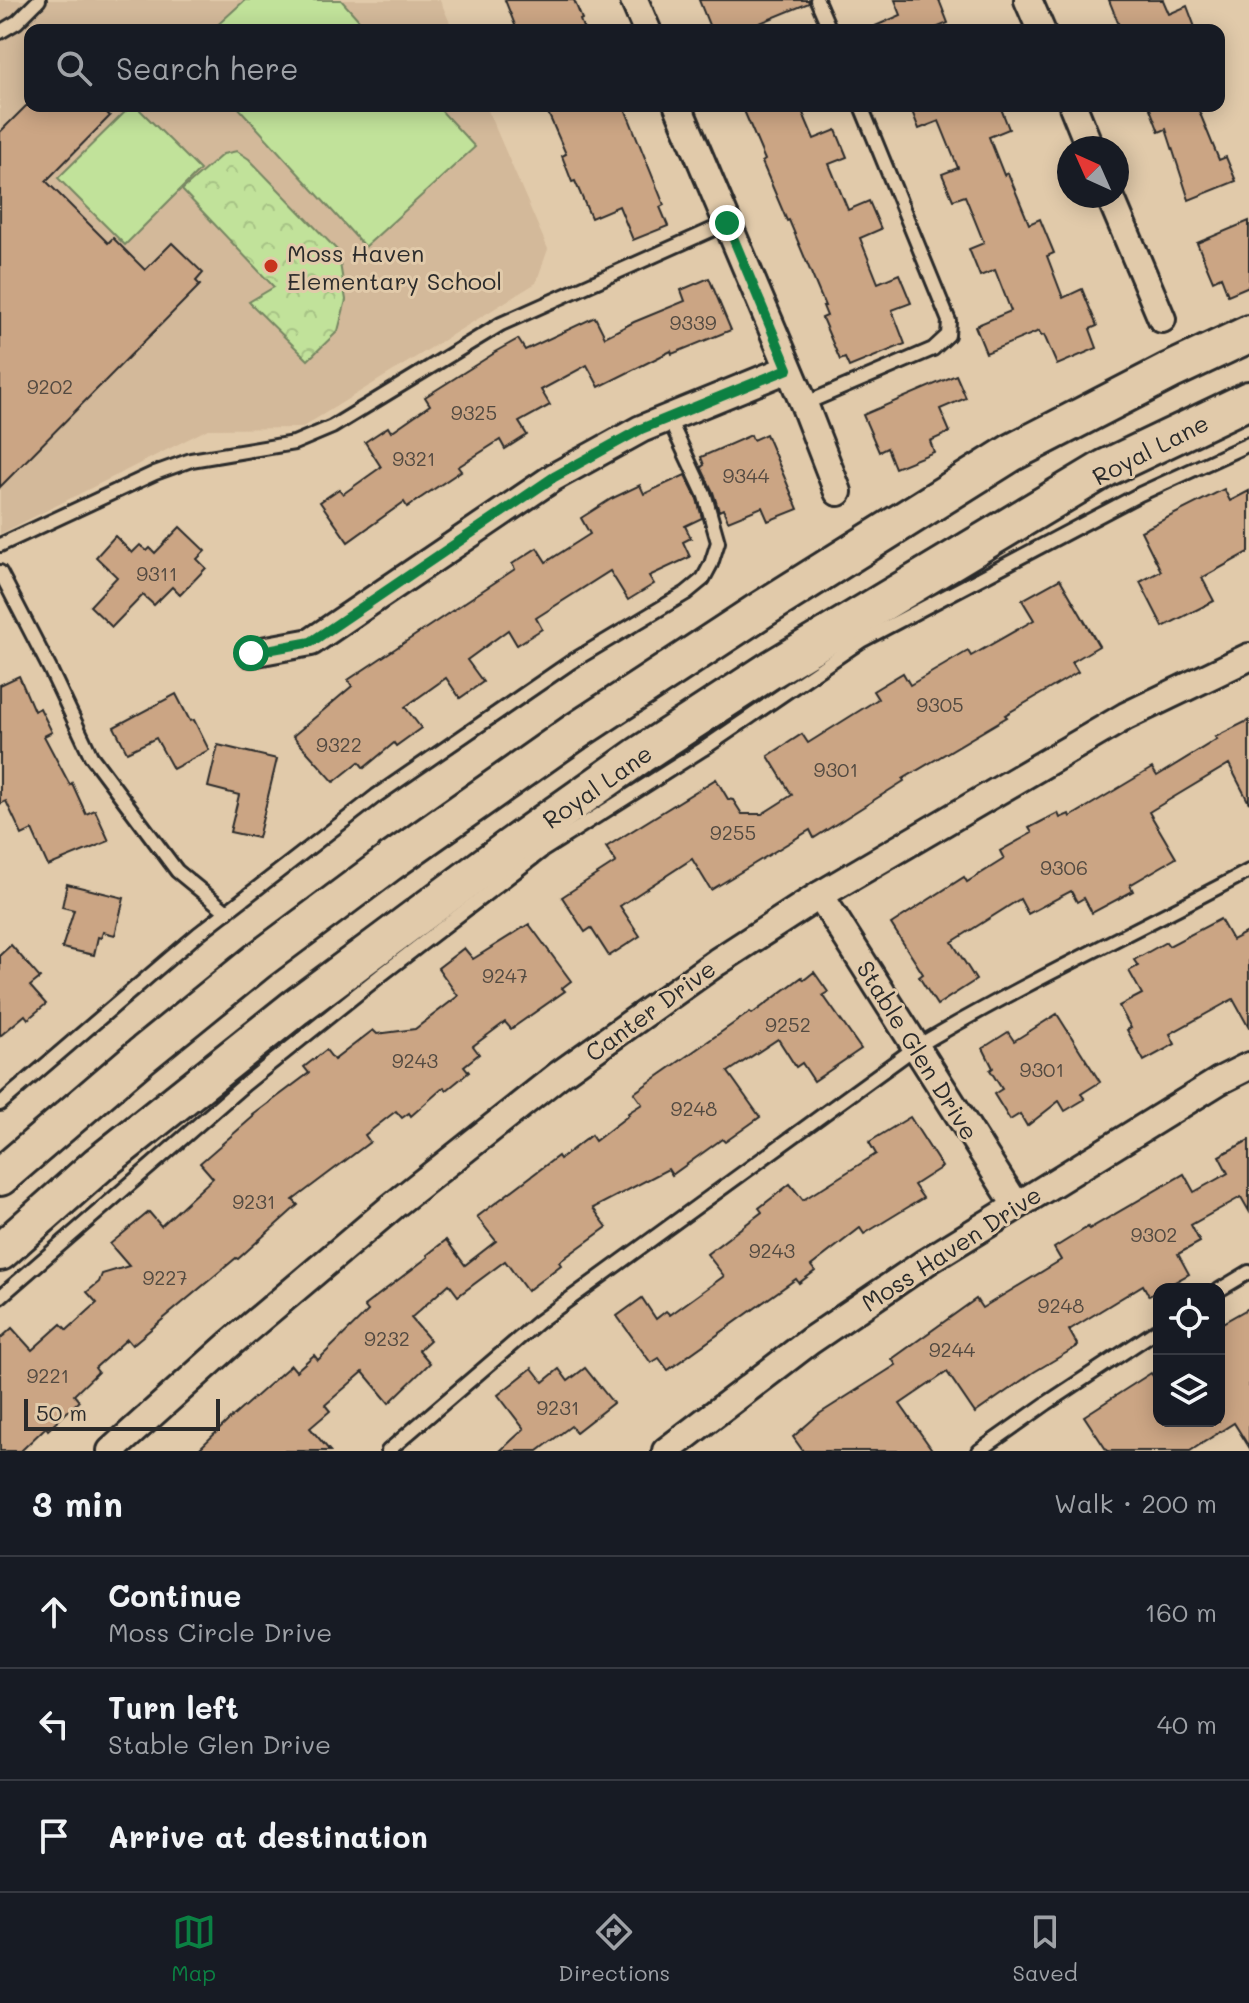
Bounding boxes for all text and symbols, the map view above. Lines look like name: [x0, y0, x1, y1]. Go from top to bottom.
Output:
search box: [24, 24, 1225, 112]
icon: search: [52, 46, 96, 90]
text: Search here: [116, 48, 299, 88]
north arrow: [1057, 136, 1129, 208]
route end: [709, 205, 745, 241]
place label: Moss Haven Elementary School: [287, 237, 502, 296]
marker: Moss Haven Elementary School: [262, 257, 280, 275]
house number: 9339: [669, 309, 717, 335]
house number: 9202: [27, 373, 73, 399]
house number: 9325: [451, 399, 497, 425]
street label: Royal Lane: [1087, 406, 1213, 492]
house number: 9321: [392, 445, 436, 471]
house number: 9344: [722, 462, 770, 488]
house number: 9311: [136, 560, 178, 586]
route start: [233, 635, 269, 671]
house number: 9305: [916, 691, 964, 717]
house number: 9322: [316, 731, 362, 757]
street label: Royal Lane: [536, 737, 658, 835]
house number: 9301: [814, 756, 858, 782]
house number: 9255: [710, 819, 756, 845]
house number: 9306: [1040, 854, 1088, 880]
street label: Canter Drive: [579, 952, 721, 1068]
street label: Stable Glen Drive: [850, 954, 986, 1146]
house number: 9247: [482, 962, 528, 988]
house number: 9252: [765, 1011, 811, 1037]
house number: 9243: [392, 1047, 438, 1073]
house number: 9301: [1020, 1056, 1064, 1082]
house number: 9248: [671, 1095, 717, 1121]
street label: Moss Haven Drive: [855, 1178, 1047, 1318]
house number: 9231: [232, 1188, 276, 1214]
house number: 9302: [1130, 1221, 1178, 1247]
house number: 9243: [749, 1237, 795, 1263]
house number: 9227: [142, 1264, 188, 1290]
map controls: [1153, 1283, 1225, 1427]
button: locate: [1153, 1283, 1225, 1355]
house number: 9248: [1038, 1292, 1084, 1318]
house number: 9232: [364, 1325, 410, 1351]
house number: 9244: [929, 1336, 975, 1362]
button: layers: [1153, 1355, 1225, 1427]
house number: 9221: [26, 1362, 70, 1388]
house number: 9231: [536, 1394, 580, 1420]
scale bar: [24, 1395, 220, 1431]
text: 50 m: [36, 1398, 87, 1427]
text: 3 min: [32, 1481, 123, 1526]
text: Walk · 200 m: [1054, 1486, 1217, 1520]
text: Continue: [108, 1575, 241, 1615]
icon: ahead: [32, 1590, 76, 1634]
text: 160 m: [1145, 1595, 1217, 1629]
text: Moss Circle Drive: [108, 1615, 332, 1649]
text: Turn left: [108, 1687, 239, 1727]
icon: left: [32, 1702, 76, 1746]
text: 40 m: [1157, 1707, 1217, 1741]
text: Stable Glen Drive: [108, 1727, 331, 1761]
icon: arrive: [32, 1814, 76, 1858]
text: Arrive at destination: [108, 1816, 428, 1856]
tab: Map: [171, 1910, 216, 1987]
tab: Directions: [558, 1910, 670, 1987]
tab: Saved: [1013, 1910, 1078, 1987]

